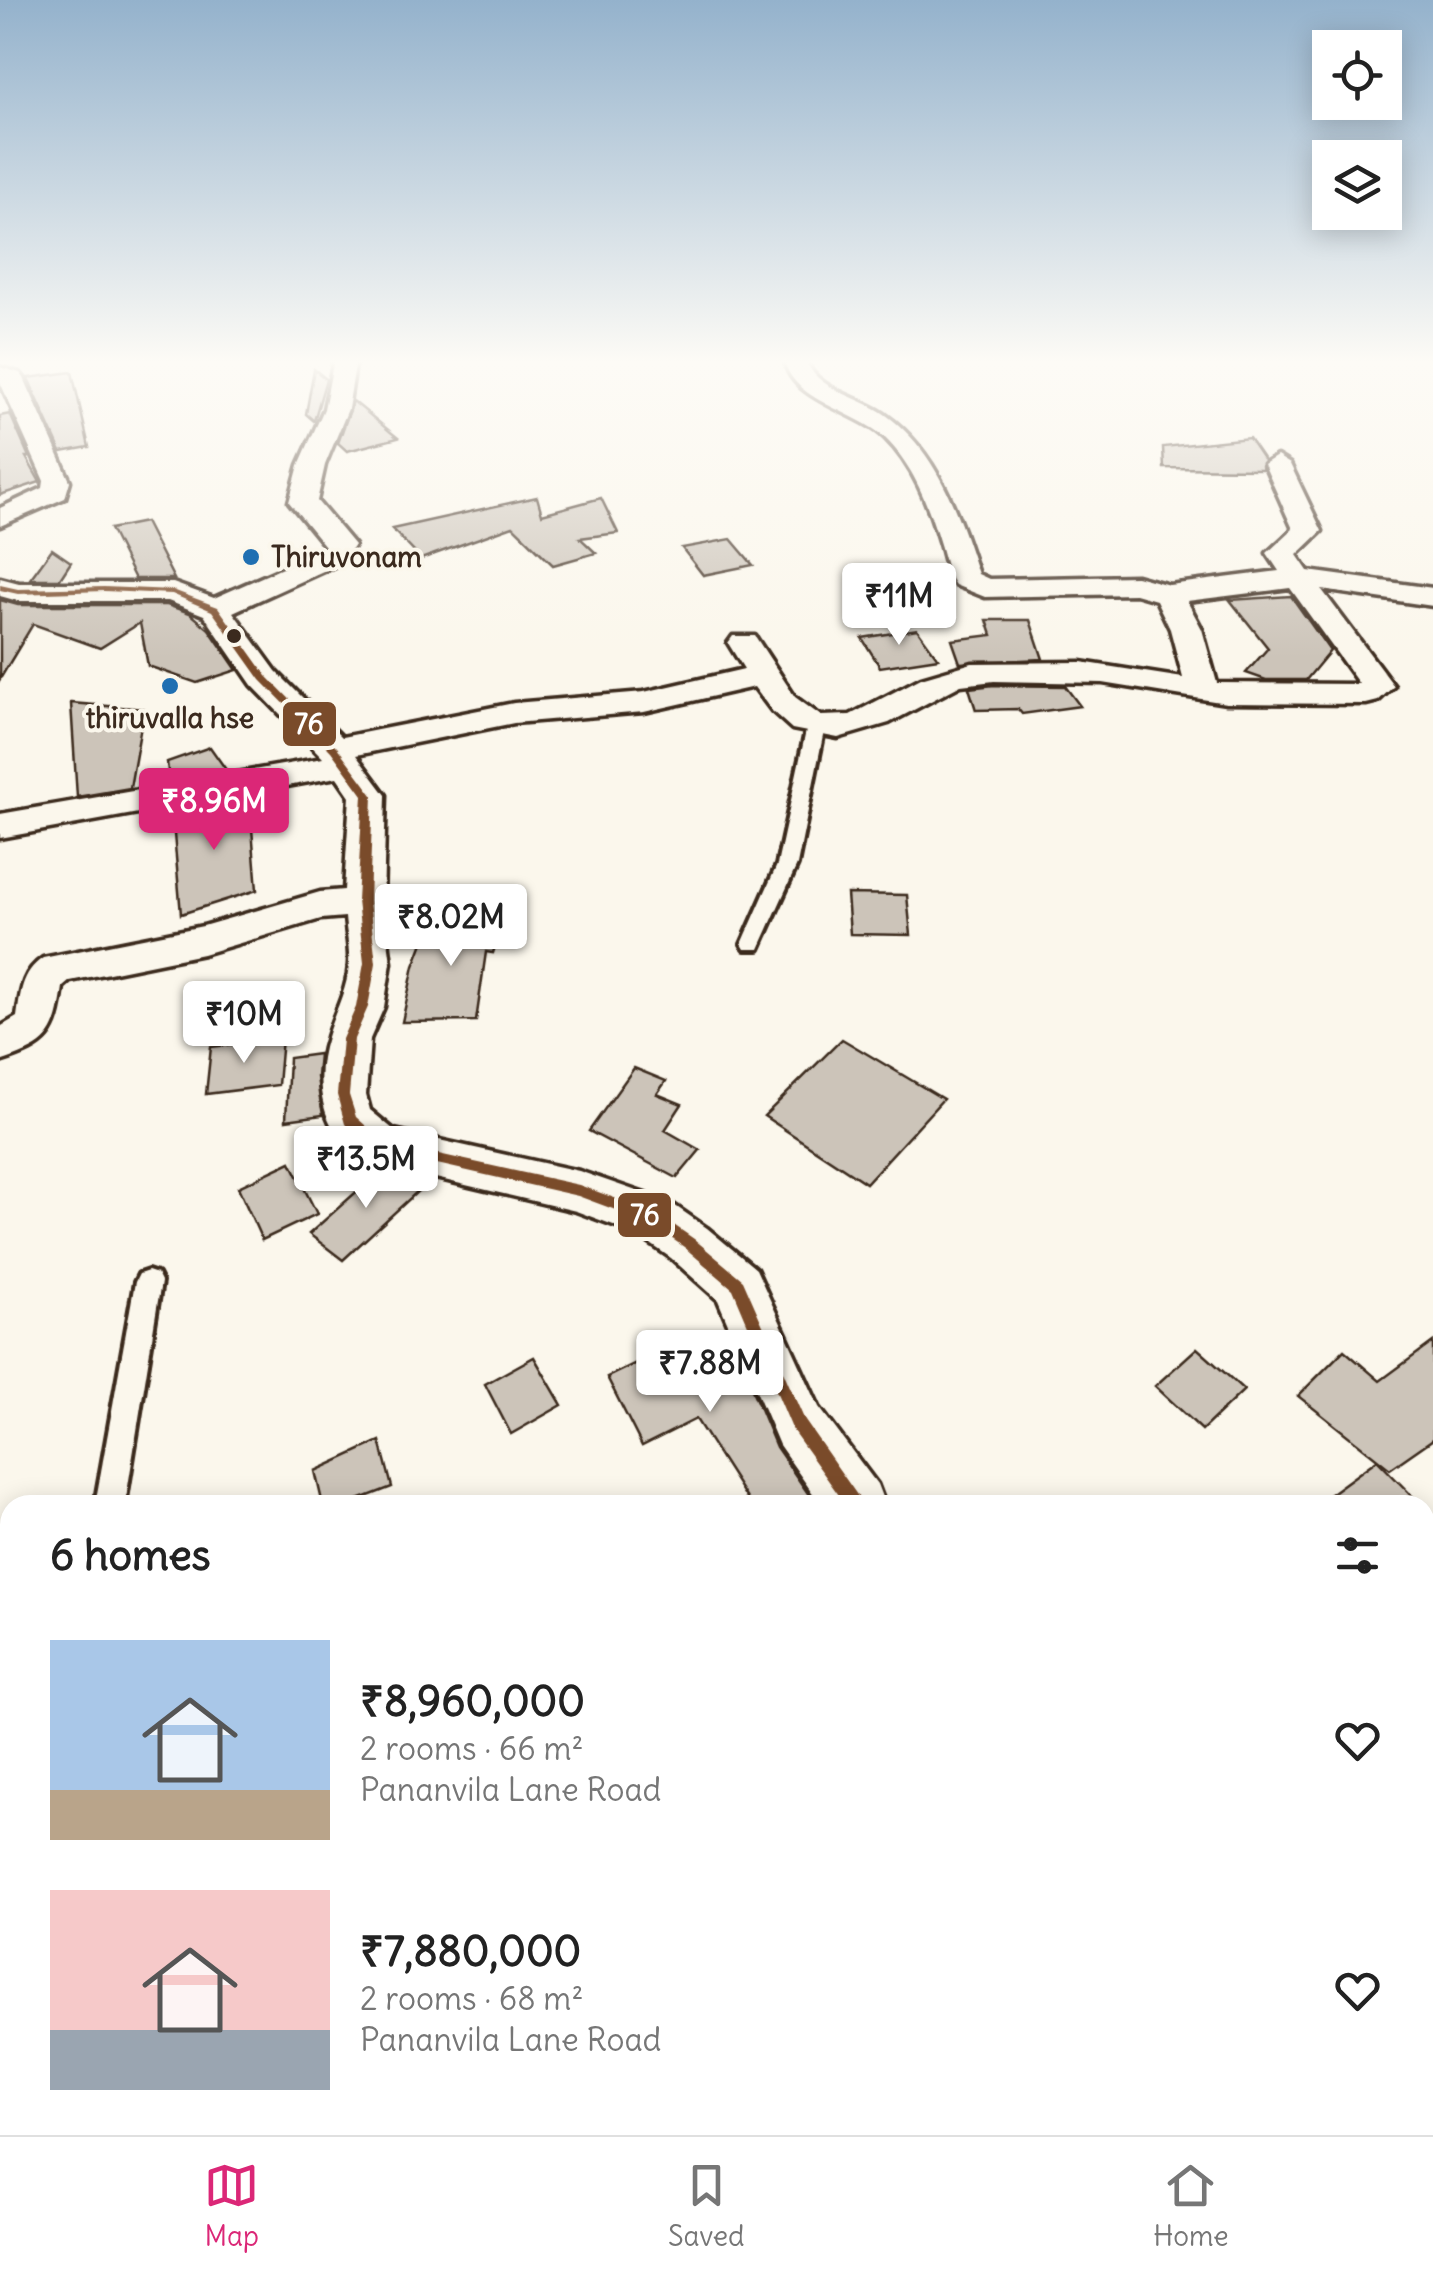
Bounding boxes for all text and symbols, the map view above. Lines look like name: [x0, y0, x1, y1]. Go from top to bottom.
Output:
map controls: [1312, 30, 1402, 230]
button: locate: [1312, 30, 1402, 120]
button: layers: [1312, 140, 1402, 230]
place label: Thiruvonam: [271, 539, 422, 575]
marker: Thiruvonam: [240, 546, 262, 568]
pin: ₹11M: [840, 563, 958, 648]
text: ₹11M: [864, 575, 934, 616]
unlabelled marker: [224, 626, 244, 646]
marker: thiruvalla hse: [159, 675, 181, 697]
place label: thiruvalla hse: [86, 700, 254, 736]
line badge: 76: [281, 700, 338, 748]
text: 76: [294, 706, 324, 742]
pin: ₹8.96M: [133, 768, 295, 853]
text: ₹8.96M: [161, 780, 267, 821]
pin: ₹8.02M: [370, 884, 532, 969]
text: ₹8.02M: [397, 896, 505, 937]
pin: ₹10M: [185, 981, 303, 1066]
text: ₹10M: [205, 993, 283, 1034]
pin: ₹13.5M: [285, 1126, 447, 1211]
text: ₹13.5M: [316, 1138, 416, 1179]
line badge: 76: [616, 1191, 673, 1239]
text: 76: [630, 1197, 660, 1233]
pin: ₹7.88M: [629, 1330, 791, 1415]
text: ₹7.88M: [658, 1342, 762, 1383]
icon: filters: [1330, 1528, 1385, 1583]
text: 6 homes: [50, 1529, 211, 1581]
text: ₹8,960,000: [360, 1675, 585, 1727]
icon: home: [130, 1680, 250, 1800]
icon: heart: [1330, 1713, 1385, 1768]
text: 2 rooms · 66 m²: [360, 1728, 583, 1769]
text: Pananvila Lane Road: [360, 1769, 661, 1810]
text: ₹7,880,000: [360, 1925, 581, 1977]
icon: home: [130, 1930, 250, 2050]
icon: heart: [1330, 1963, 1385, 2018]
text: 2 rooms · 68 m²: [360, 1978, 583, 2019]
text: Pananvila Lane Road: [360, 2019, 661, 2060]
tab: Map: [204, 2158, 259, 2254]
tab: Saved: [668, 2158, 745, 2254]
tab: Home: [1153, 2158, 1229, 2254]

